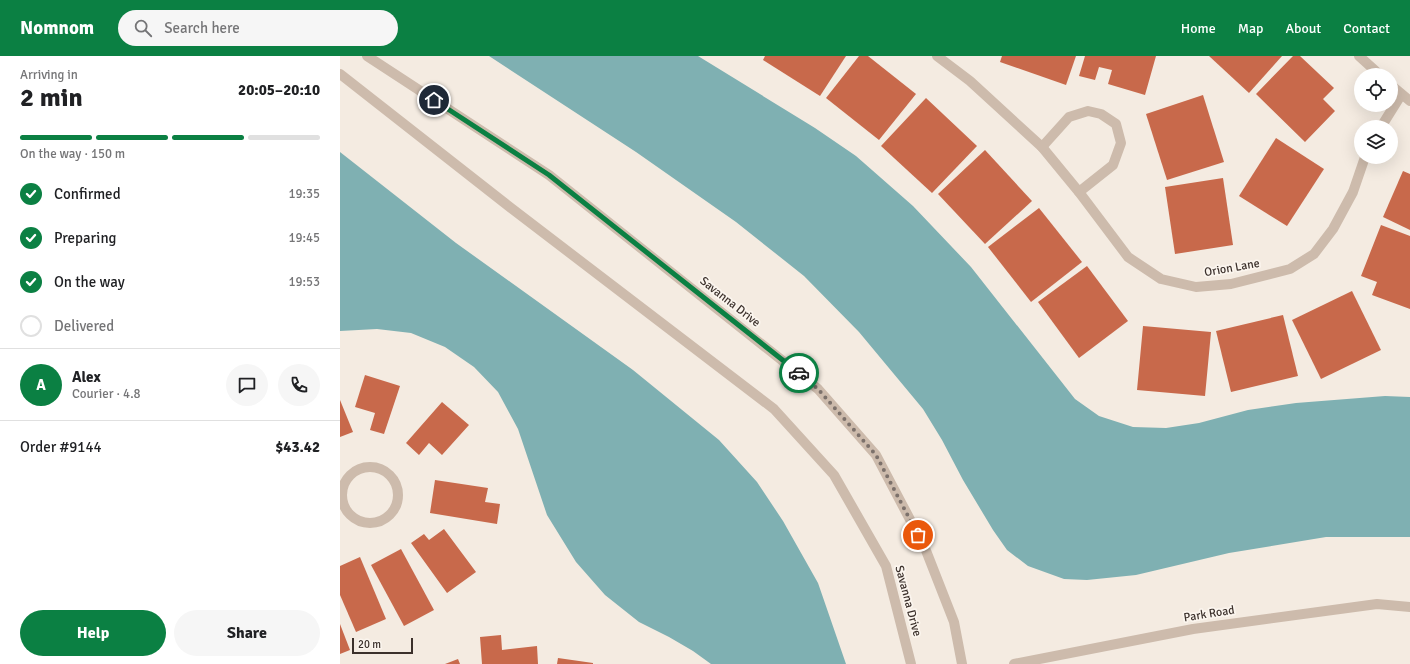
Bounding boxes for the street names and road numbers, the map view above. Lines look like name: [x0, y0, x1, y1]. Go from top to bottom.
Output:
street label: Orion Lane: [1203, 256, 1261, 280]
street label: Savanna Drive: [697, 274, 763, 330]
street label: Savanna Drive: [891, 564, 925, 638]
street label: Park Road: [1182, 603, 1236, 625]

